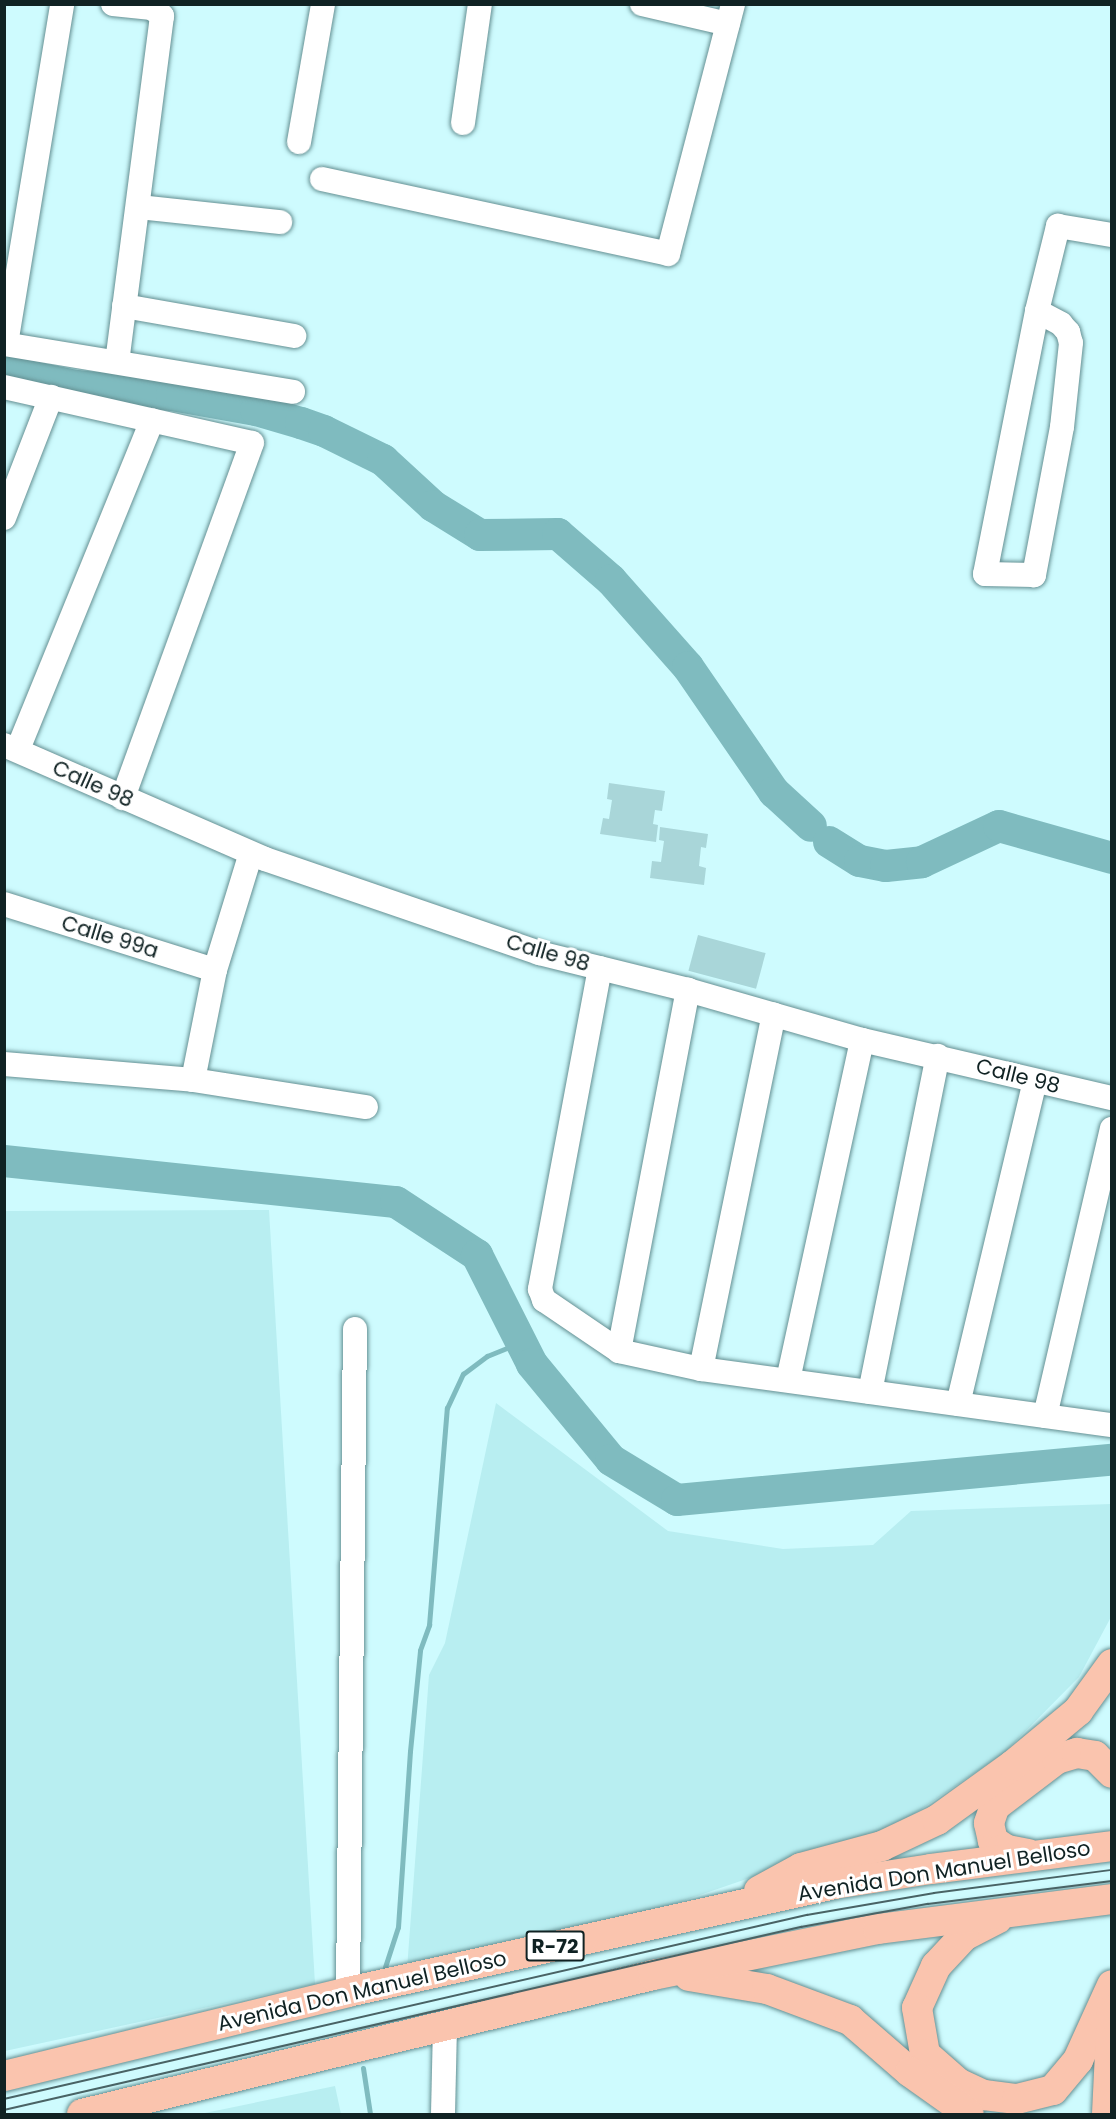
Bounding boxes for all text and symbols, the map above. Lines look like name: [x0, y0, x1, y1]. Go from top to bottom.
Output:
street label: Calle 98: [49, 755, 137, 813]
street label: Calle 99a: [58, 910, 162, 964]
street label: Calle 98: [503, 929, 593, 977]
street label: Calle 98: [973, 1053, 1063, 1099]
street label: Avenida Don Manuel Belloso: [796, 1835, 1092, 1907]
road number: R-72: [525, 1929, 585, 1963]
street label: Avenida Don Manuel Belloso: [215, 1945, 509, 2037]

